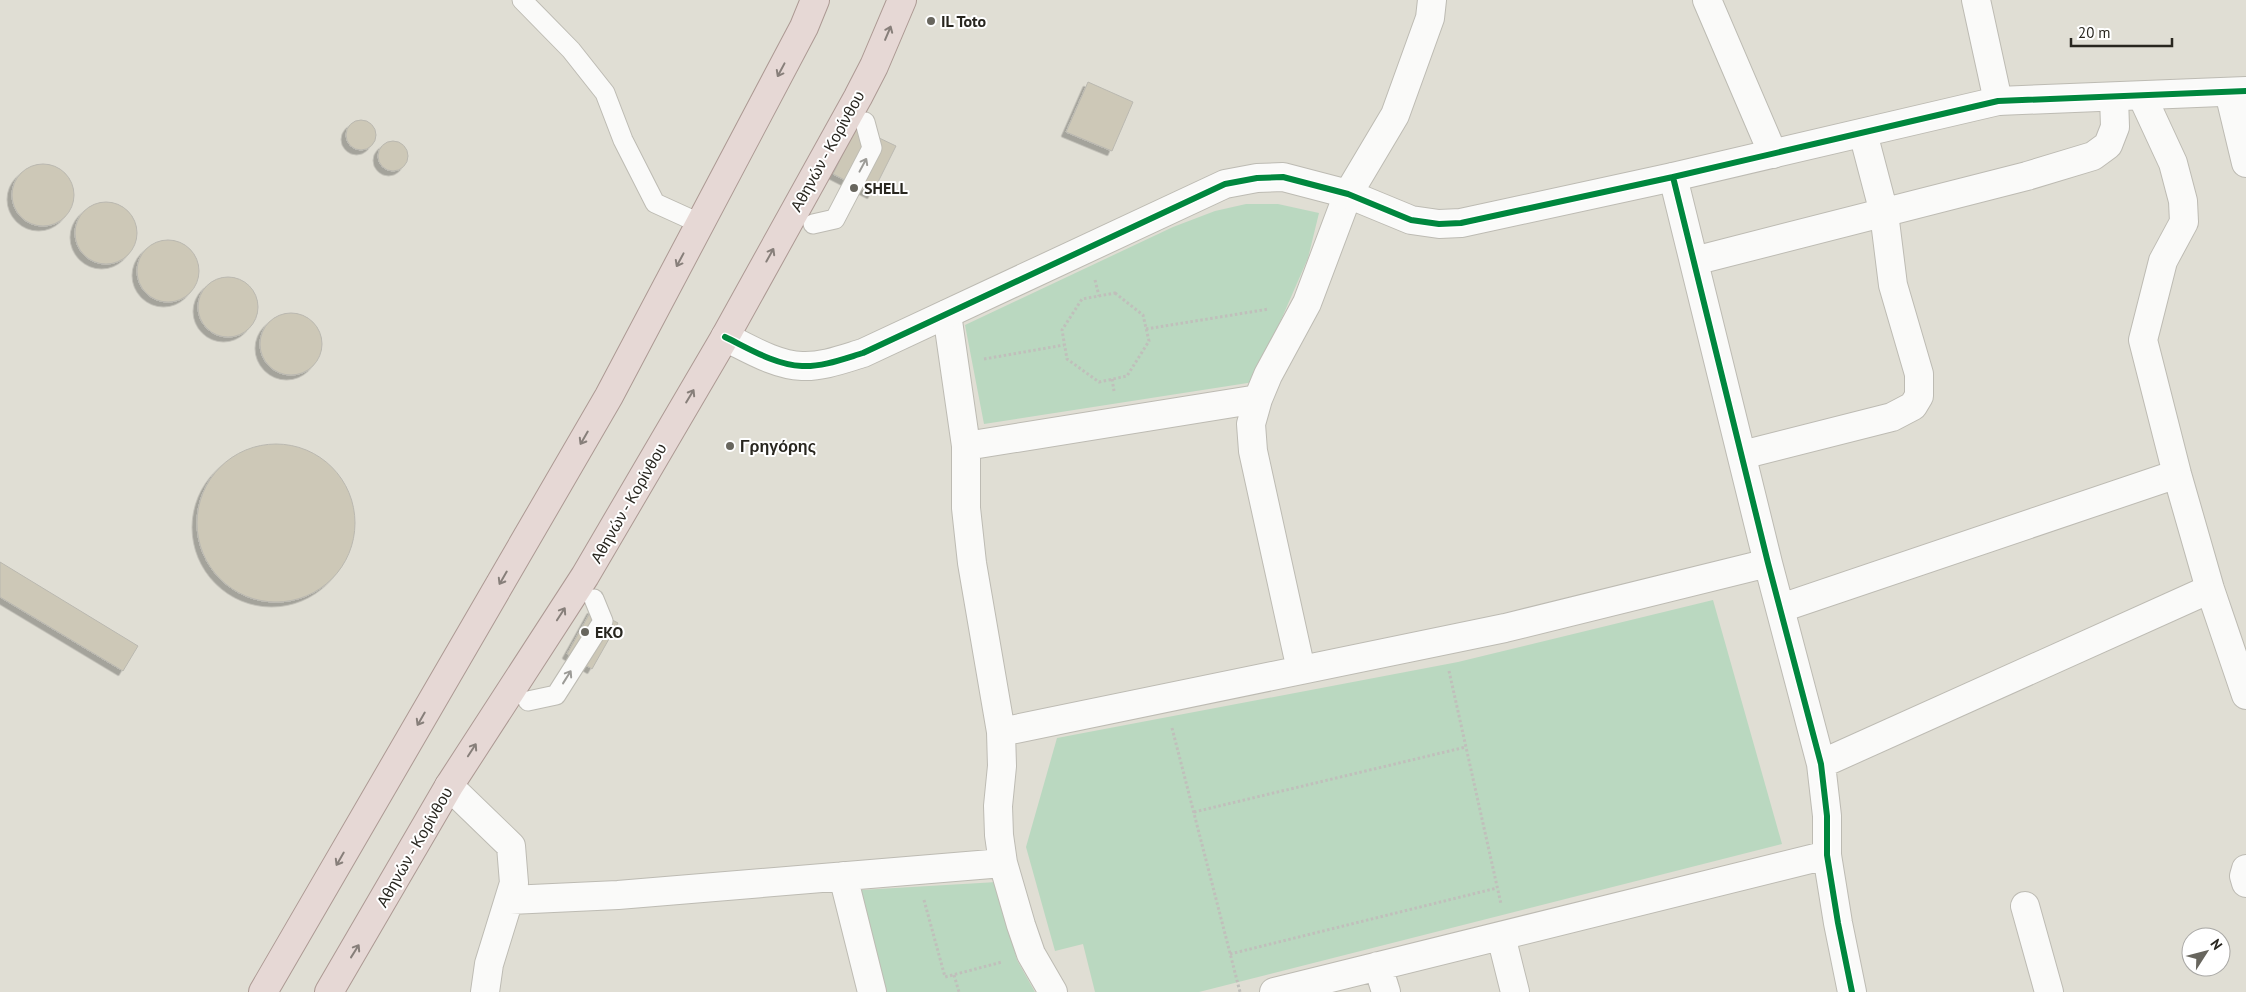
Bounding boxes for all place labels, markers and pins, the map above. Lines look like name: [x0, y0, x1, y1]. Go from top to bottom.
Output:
place label: IL Toto: [941, 11, 987, 31]
marker: IL Toto: [925, 15, 937, 27]
place label: SHELL: [864, 178, 908, 198]
marker: SHELL: [848, 182, 860, 194]
place label: Γρηγόρης: [740, 436, 816, 456]
marker: Γρηγόρης: [724, 440, 736, 452]
place label: EKO: [595, 622, 623, 642]
marker: EKO: [579, 626, 591, 638]

